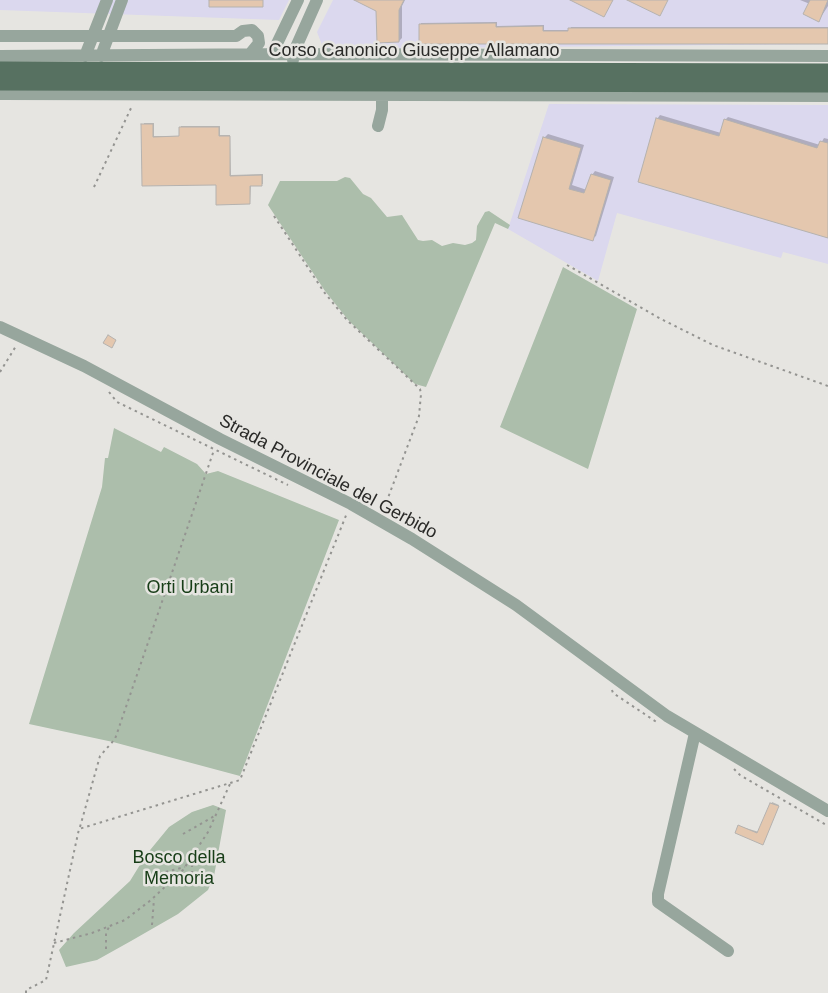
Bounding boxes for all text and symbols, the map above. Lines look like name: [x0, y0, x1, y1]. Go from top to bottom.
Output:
street label: Corso Canonico Giuseppe Allamano: [268, 40, 560, 62]
street label: Strada Provinciale del Gerbido: [215, 410, 441, 544]
park label: Orti Urbani: [146, 577, 234, 599]
park label: Bosco della Memoria: [132, 847, 226, 890]

